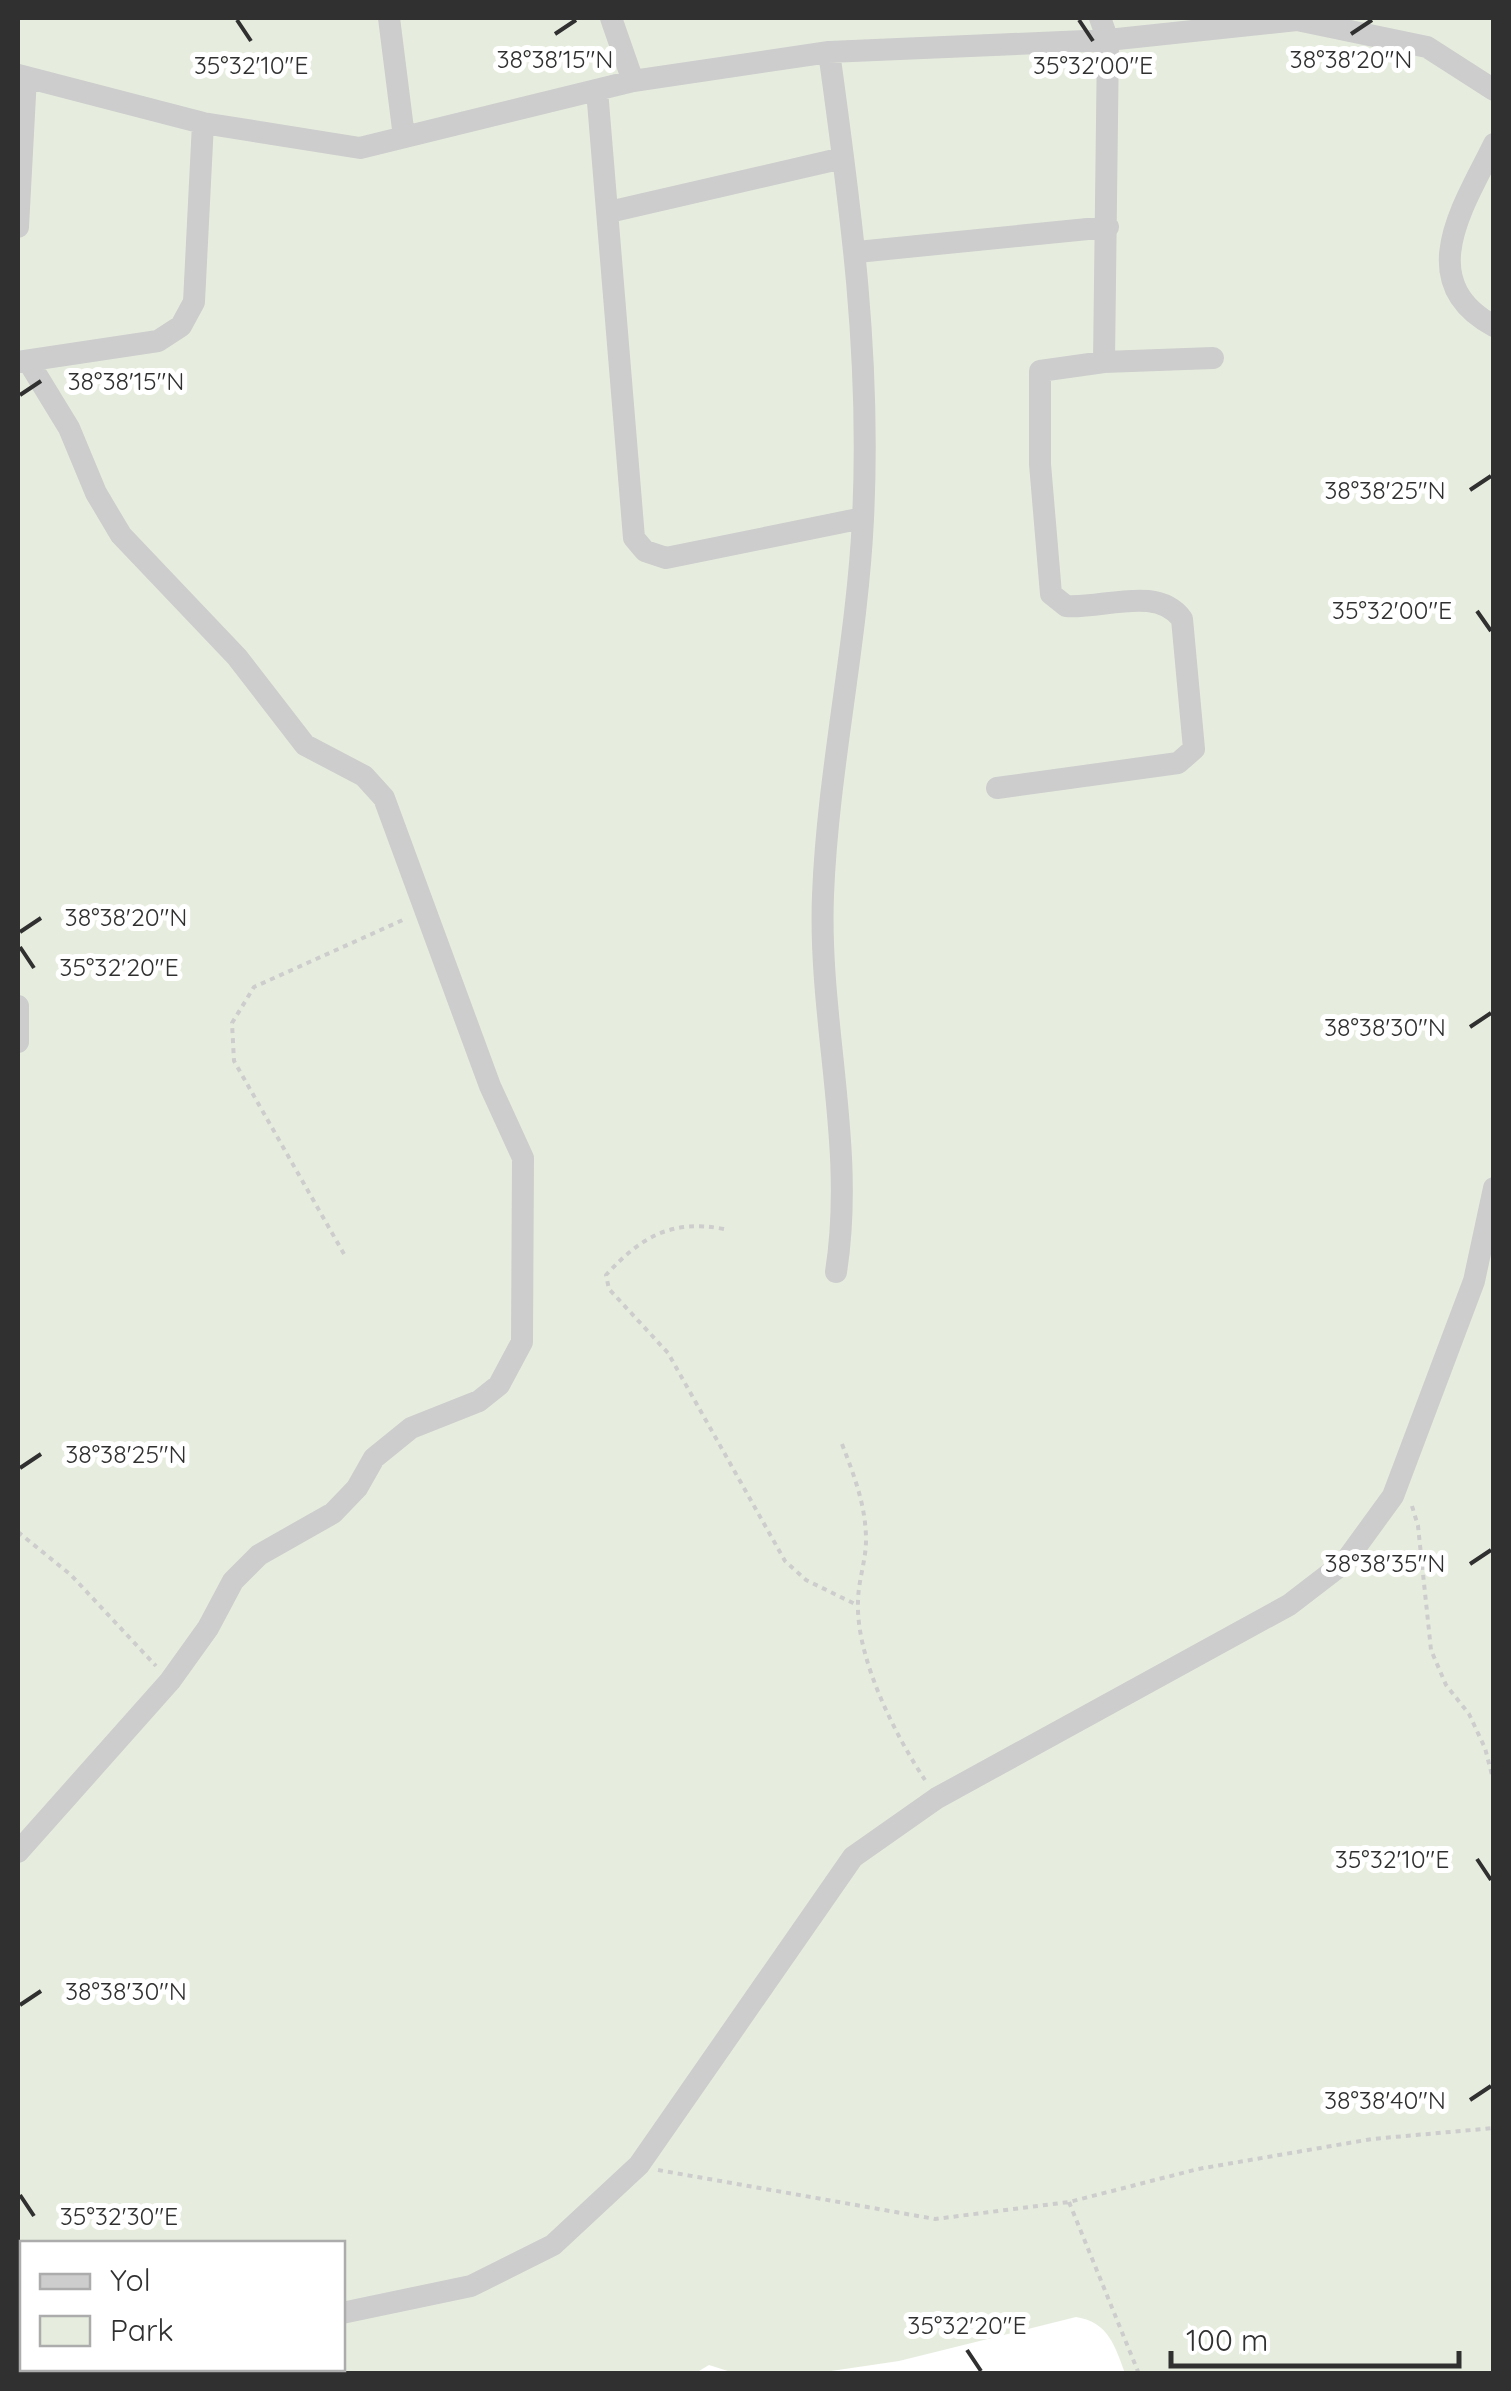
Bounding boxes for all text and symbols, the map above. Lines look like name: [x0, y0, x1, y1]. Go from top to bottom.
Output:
text: 38°38'15"N: [497, 43, 613, 74]
text: 38°38'20"N: [1290, 43, 1412, 74]
text: 35°32'10"E: [194, 49, 308, 80]
text: 35°32'00"E: [1033, 49, 1153, 80]
text: 38°38'15"N: [68, 365, 184, 396]
text: 38°38'25"N: [1324, 474, 1446, 505]
text: 35°32'00"E: [1332, 594, 1452, 625]
text: 38°38'20"N: [65, 901, 187, 932]
text: 35°32'20"E: [59, 951, 179, 982]
text: 38°38'30"N: [1324, 1011, 1446, 1042]
text: 38°38'25"N: [65, 1438, 187, 1469]
text: 38°38'35"N: [1325, 1547, 1445, 1578]
text: 35°32'10"E: [1335, 1843, 1449, 1874]
text: 38°38'30"N: [65, 1975, 187, 2006]
text: 38°38'40"N: [1324, 2084, 1446, 2115]
text: 35°32'30"E: [60, 2200, 178, 2231]
legend: [20, 2241, 345, 2371]
text: Yol: [110, 2261, 151, 2299]
scale bar: [1171, 2306, 1458, 2368]
text: 35°32'20"E: [907, 2309, 1027, 2340]
text: Park: [110, 2311, 174, 2349]
text: 100 m: [1186, 2321, 1268, 2359]

